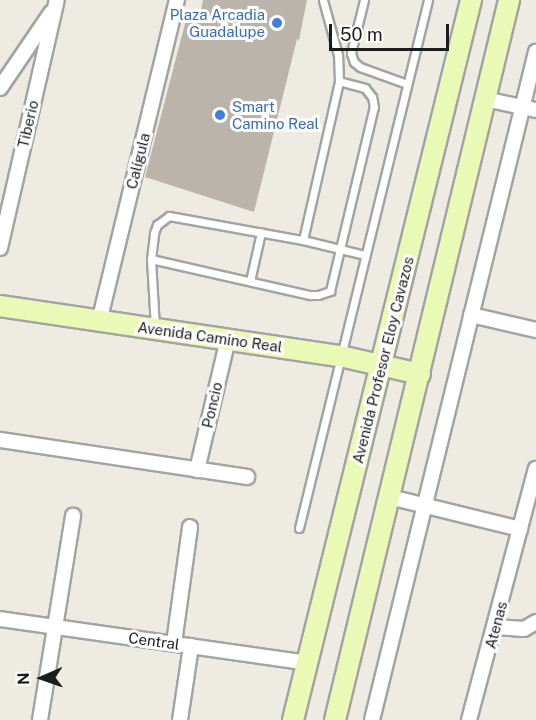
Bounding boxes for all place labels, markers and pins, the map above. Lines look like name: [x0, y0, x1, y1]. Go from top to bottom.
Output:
place label: Plaza Arcadia Guadalupe: [170, 5, 265, 40]
marker: Plaza Arcadia Guadalupe: [270, 16, 284, 30]
place label: Smart Camino Real: [232, 97, 319, 132]
marker: Smart Camino Real: [213, 108, 227, 122]

